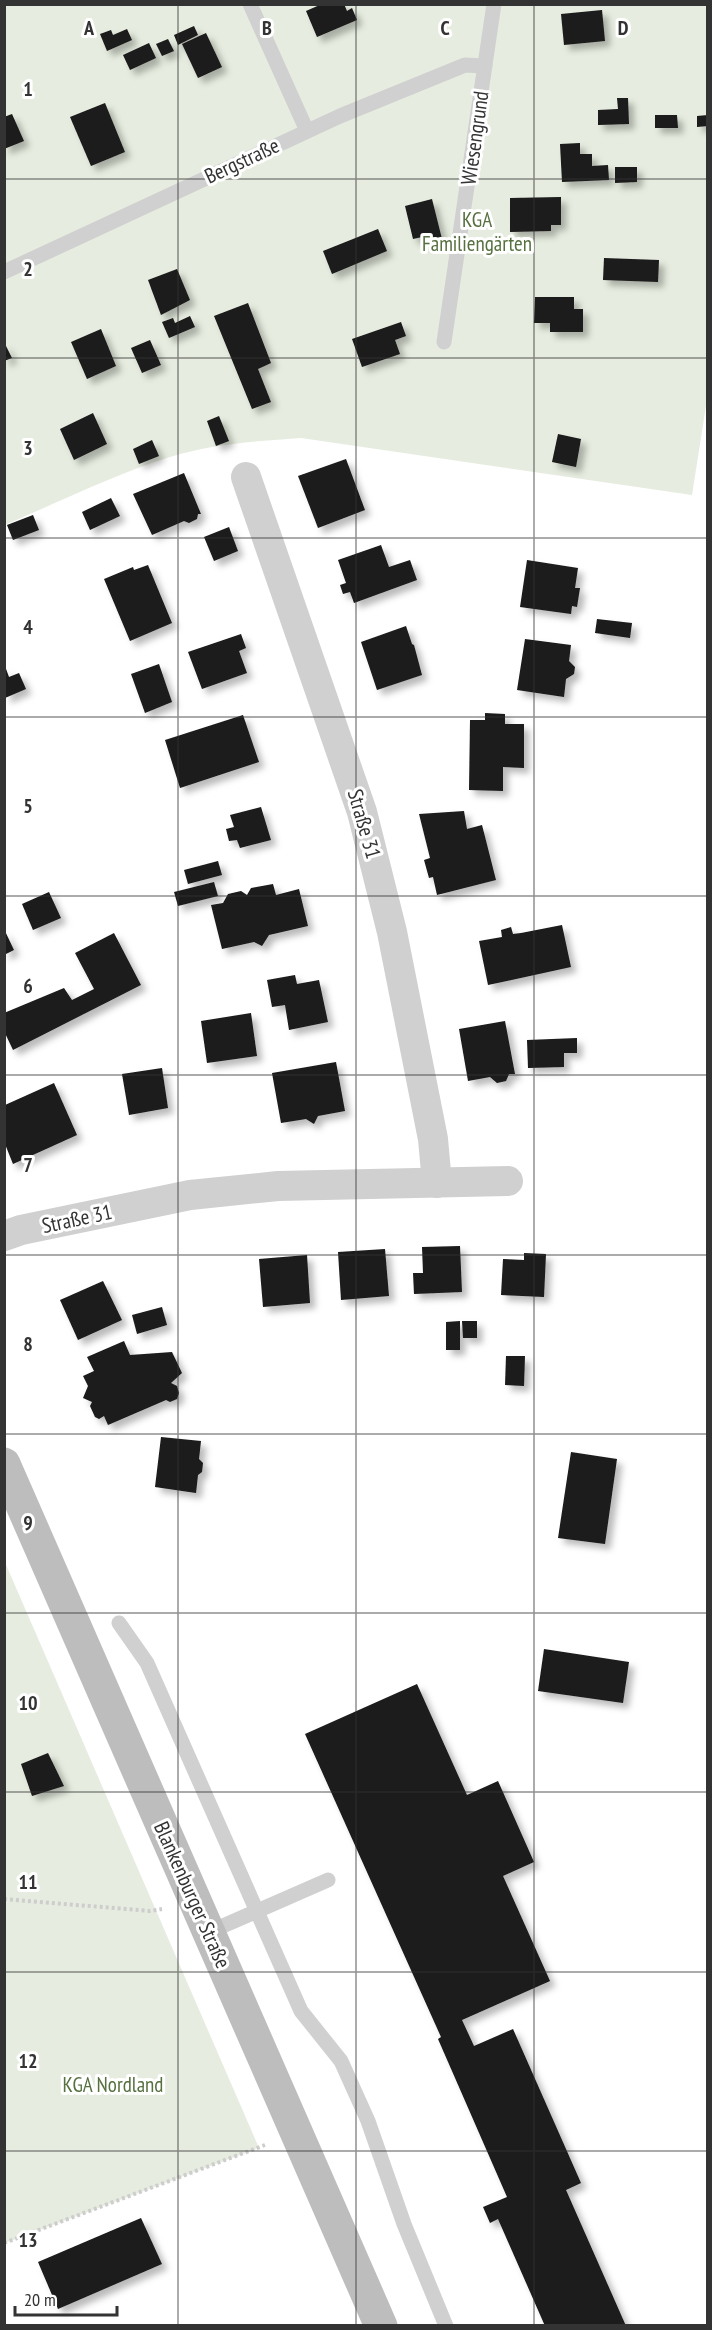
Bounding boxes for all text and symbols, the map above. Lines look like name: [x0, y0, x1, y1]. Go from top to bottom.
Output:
text: A: [83, 15, 95, 41]
text: B: [262, 15, 272, 41]
text: C: [440, 15, 450, 41]
text: D: [618, 15, 629, 41]
text: 1: [23, 76, 33, 102]
street label: Wiesengrund: [455, 89, 494, 187]
street label: Bergstraße: [200, 132, 283, 190]
park label: KGA Familiengärten: [422, 206, 532, 257]
text: 2: [23, 256, 33, 282]
text: 3: [23, 435, 33, 461]
text: 4: [23, 614, 33, 640]
street label: Straße 31: [342, 786, 387, 862]
text: 5: [23, 793, 33, 819]
text: 6: [23, 973, 33, 999]
text: 7: [23, 1152, 33, 1178]
street label: Straße 31: [39, 1198, 115, 1239]
text: 8: [23, 1331, 33, 1357]
text: 9: [23, 1510, 33, 1536]
text: 10: [18, 1690, 38, 1716]
street label: Blankenburger Straße: [148, 1817, 237, 1972]
text: 11: [18, 1869, 38, 1895]
text: 12: [18, 2048, 38, 2074]
park label: KGA Nordland: [63, 2071, 163, 2098]
text: 13: [18, 2227, 38, 2253]
scale bar: [15, 2279, 117, 2317]
text: 20 m: [24, 2288, 56, 2311]

